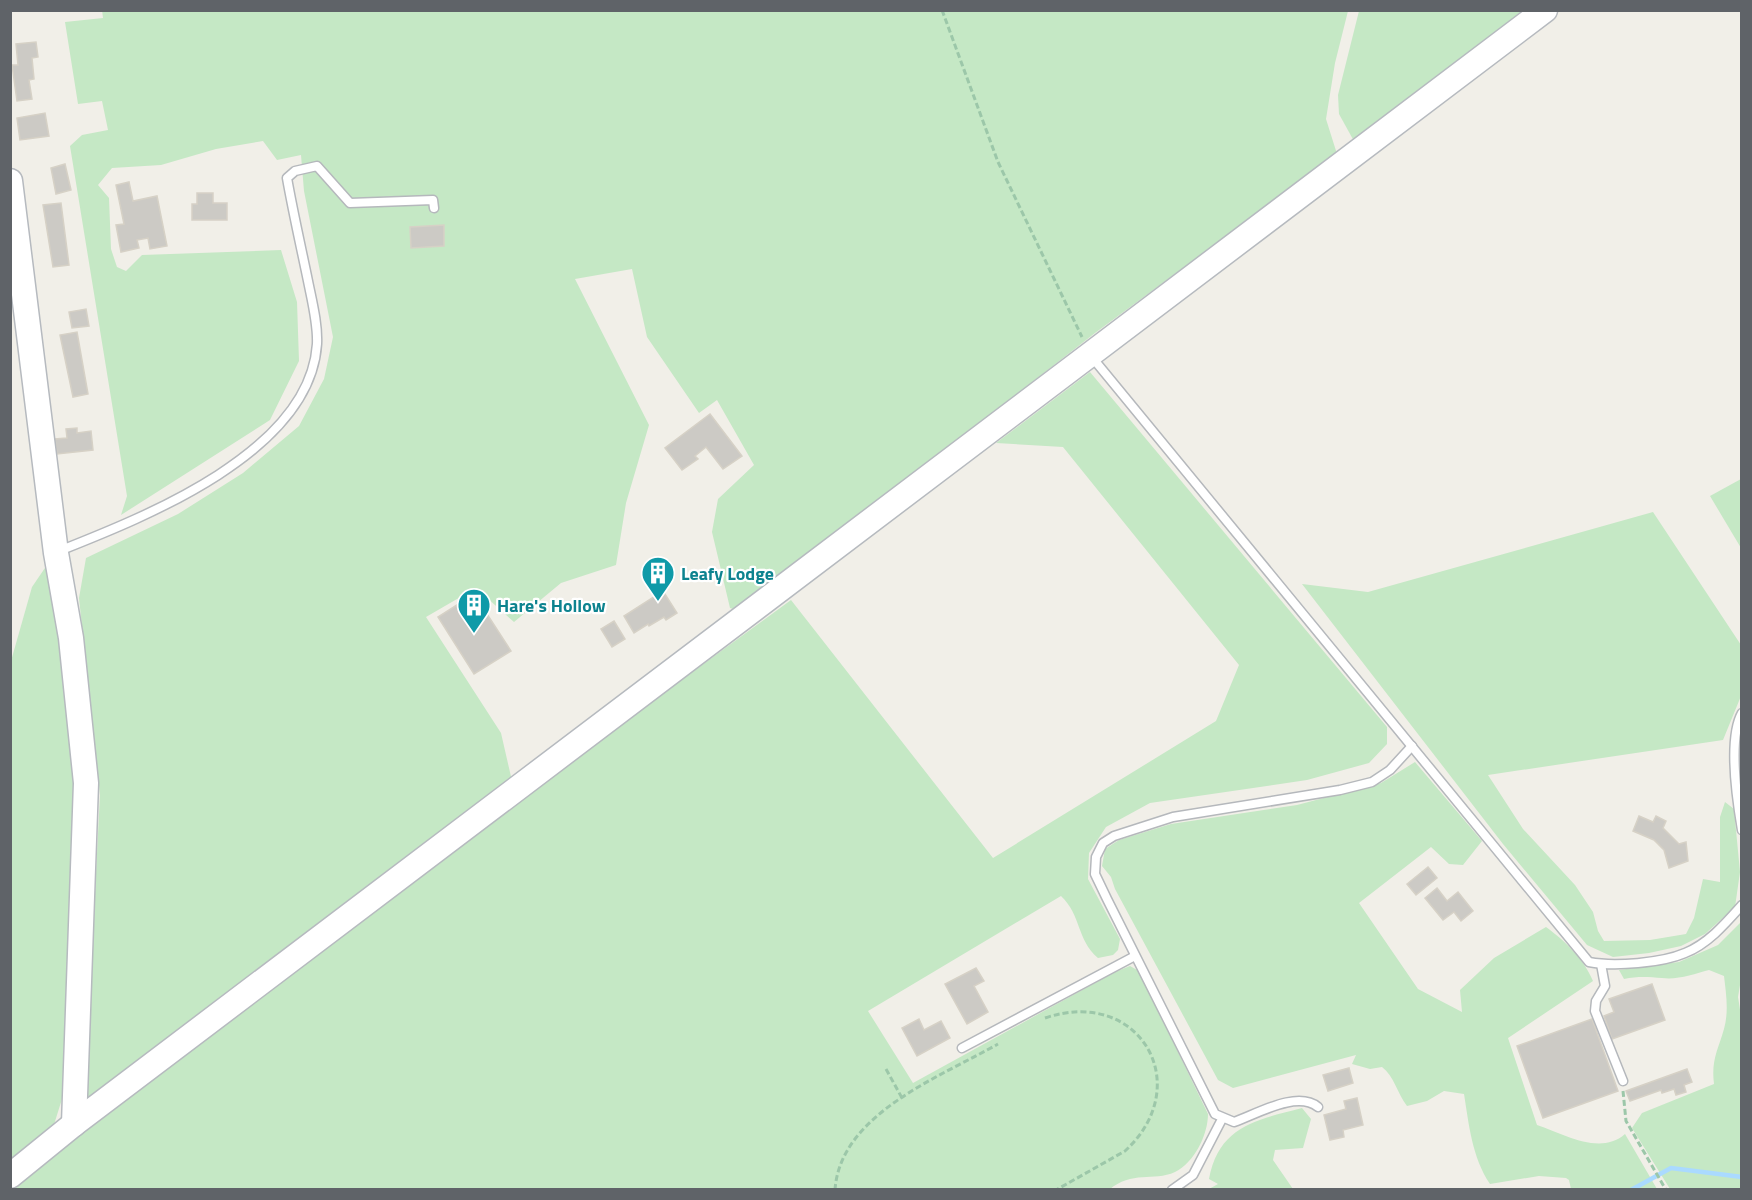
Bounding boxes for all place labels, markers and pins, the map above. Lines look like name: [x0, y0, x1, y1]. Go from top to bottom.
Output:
building icon: Leafy Lodge: [640, 555, 676, 602]
place label: Leafy Lodge: [681, 560, 774, 587]
building icon: Hare's Hollow: [456, 587, 492, 634]
place label: Hare's Hollow: [497, 592, 606, 619]

